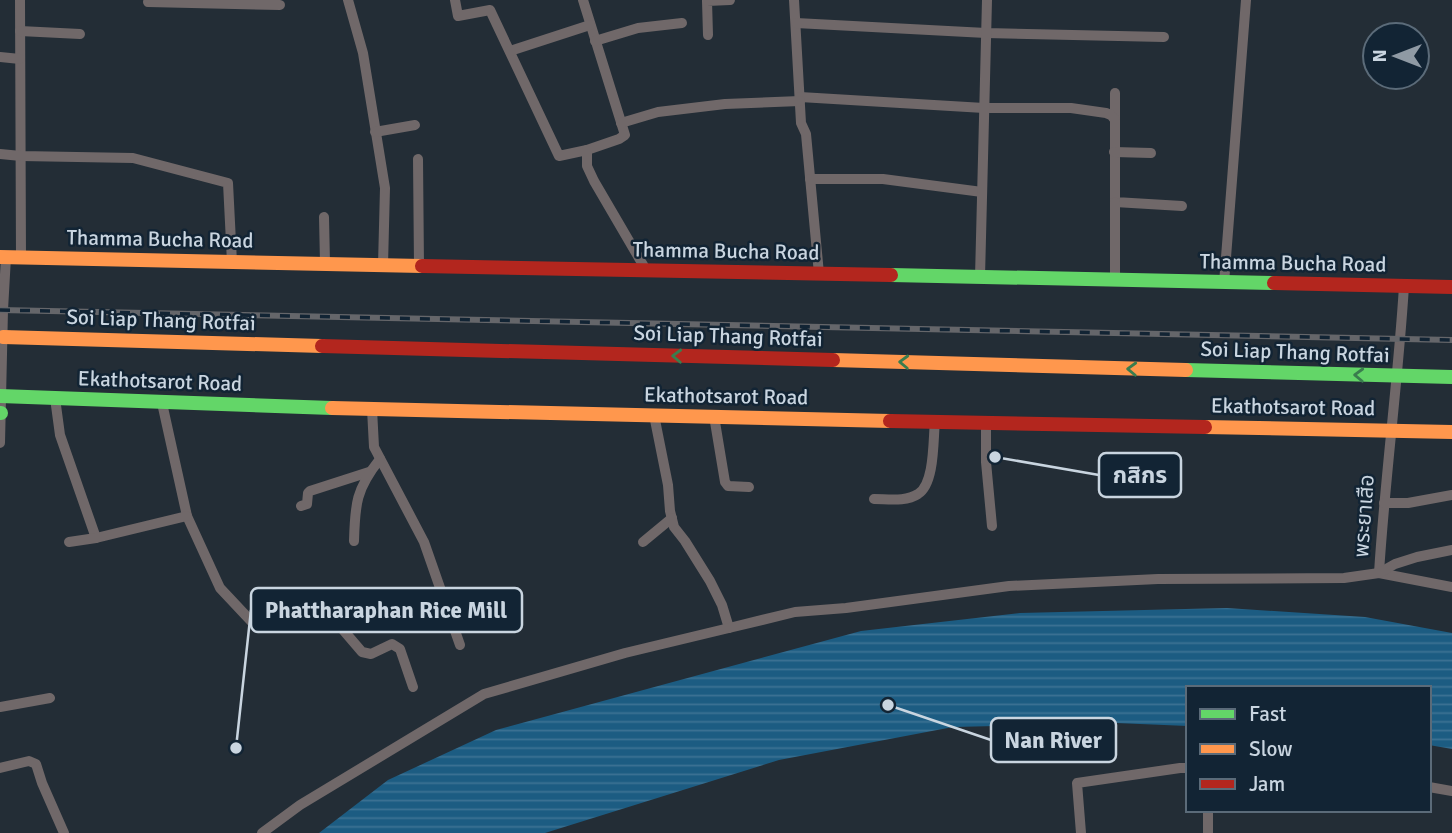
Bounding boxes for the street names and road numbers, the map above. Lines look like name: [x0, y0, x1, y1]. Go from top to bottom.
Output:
street label: Thamma Bucha Road: [66, 224, 254, 254]
street label: Thamma Bucha Road: [632, 236, 820, 266]
street label: Thamma Bucha Road: [1199, 248, 1387, 278]
street label: Soi Liap Thang Rotfai: [66, 304, 256, 336]
street label: Soi Liap Thang Rotfai: [633, 320, 823, 352]
street label: Soi Liap Thang Rotfai: [1200, 336, 1390, 368]
street label: Ekathotsarot Road: [77, 365, 243, 397]
street label: Ekathotsarot Road: [644, 382, 808, 410]
street label: Ekathotsarot Road: [1211, 393, 1375, 421]
street label: พระยาเสือ: [1348, 474, 1380, 558]

